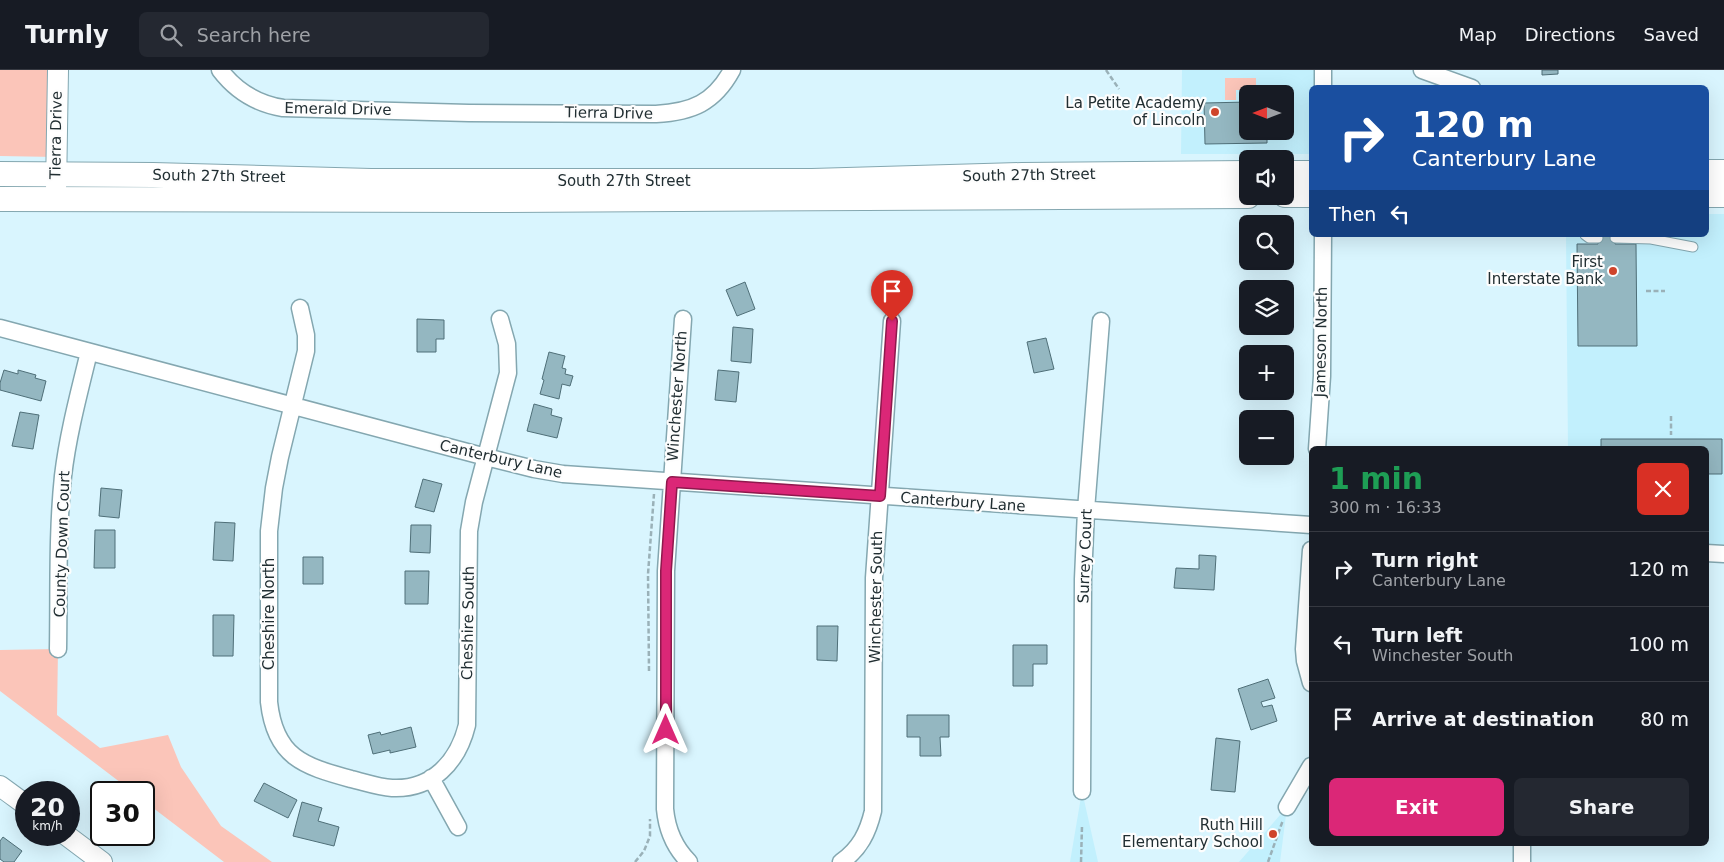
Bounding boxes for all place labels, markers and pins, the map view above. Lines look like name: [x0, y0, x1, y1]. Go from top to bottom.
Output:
place label: La Petite Academy of Lincoln: [1065, 94, 1205, 129]
marker: La Petite Academy of Lincoln: [1209, 106, 1221, 118]
place label: First Interstate Bank: [1487, 253, 1603, 288]
marker: First Interstate Bank: [1607, 265, 1619, 277]
pin: [871, 270, 913, 321]
place label: Ruth Hill Elementary School: [1122, 816, 1263, 851]
marker: Ruth Hill Elementary School: [1267, 828, 1279, 840]

